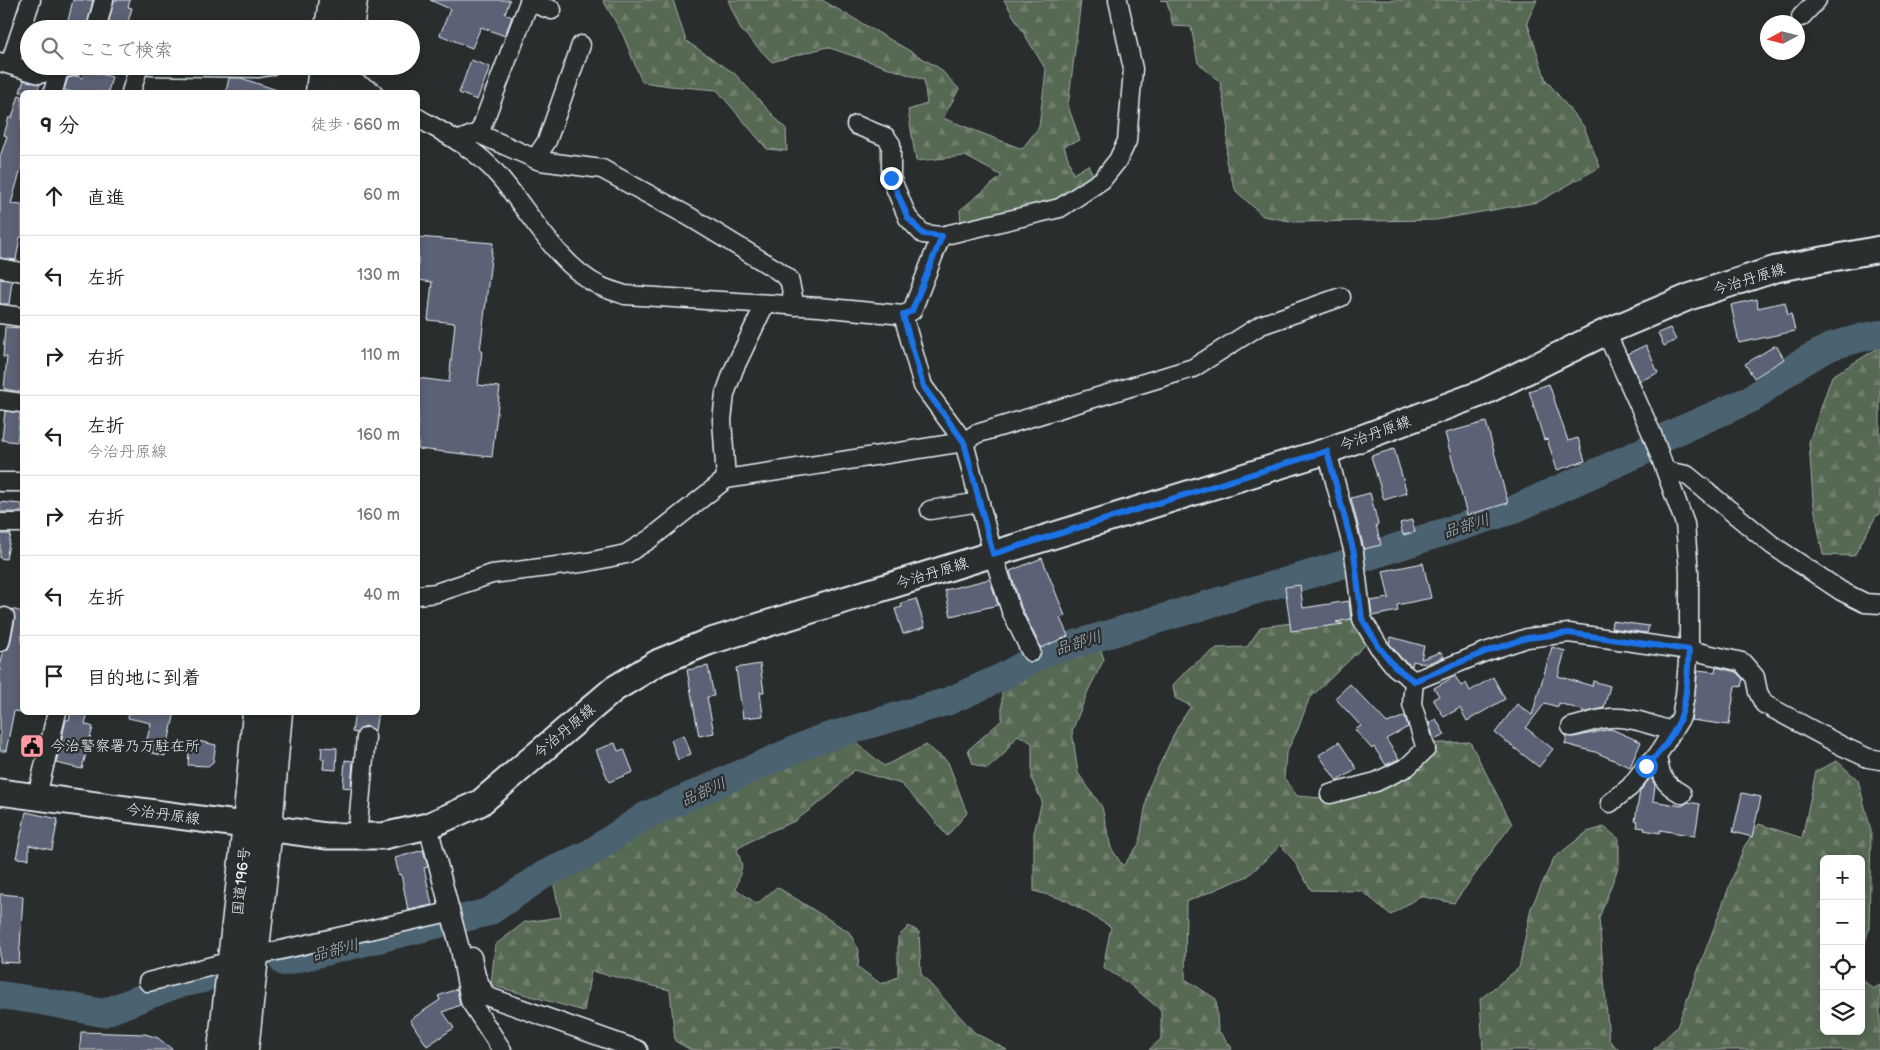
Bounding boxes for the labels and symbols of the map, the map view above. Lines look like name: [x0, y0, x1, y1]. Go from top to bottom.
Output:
north arrow: [1760, 15, 1805, 60]
route end: [880, 167, 903, 190]
street label: 今治丹原線: [1710, 259, 1788, 300]
street label: 今治丹原線: [1337, 412, 1414, 455]
water label: 品部川: [1441, 510, 1492, 543]
street label: 今治丹原線: [893, 553, 971, 594]
water label: 品部川: [1053, 627, 1104, 660]
street label: 今治丹原線: [529, 700, 599, 763]
public building icon: 今治警察署乃万駐在所: [19, 733, 45, 759]
place label: 今治警察署乃万駐在所: [50, 737, 200, 756]
route start: [1635, 755, 1658, 778]
water label: 品部川: [678, 774, 729, 811]
street label: 今治丹原線: [124, 800, 201, 829]
street label: 国道196号: [228, 846, 255, 916]
water label: 品部川: [310, 935, 361, 965]

